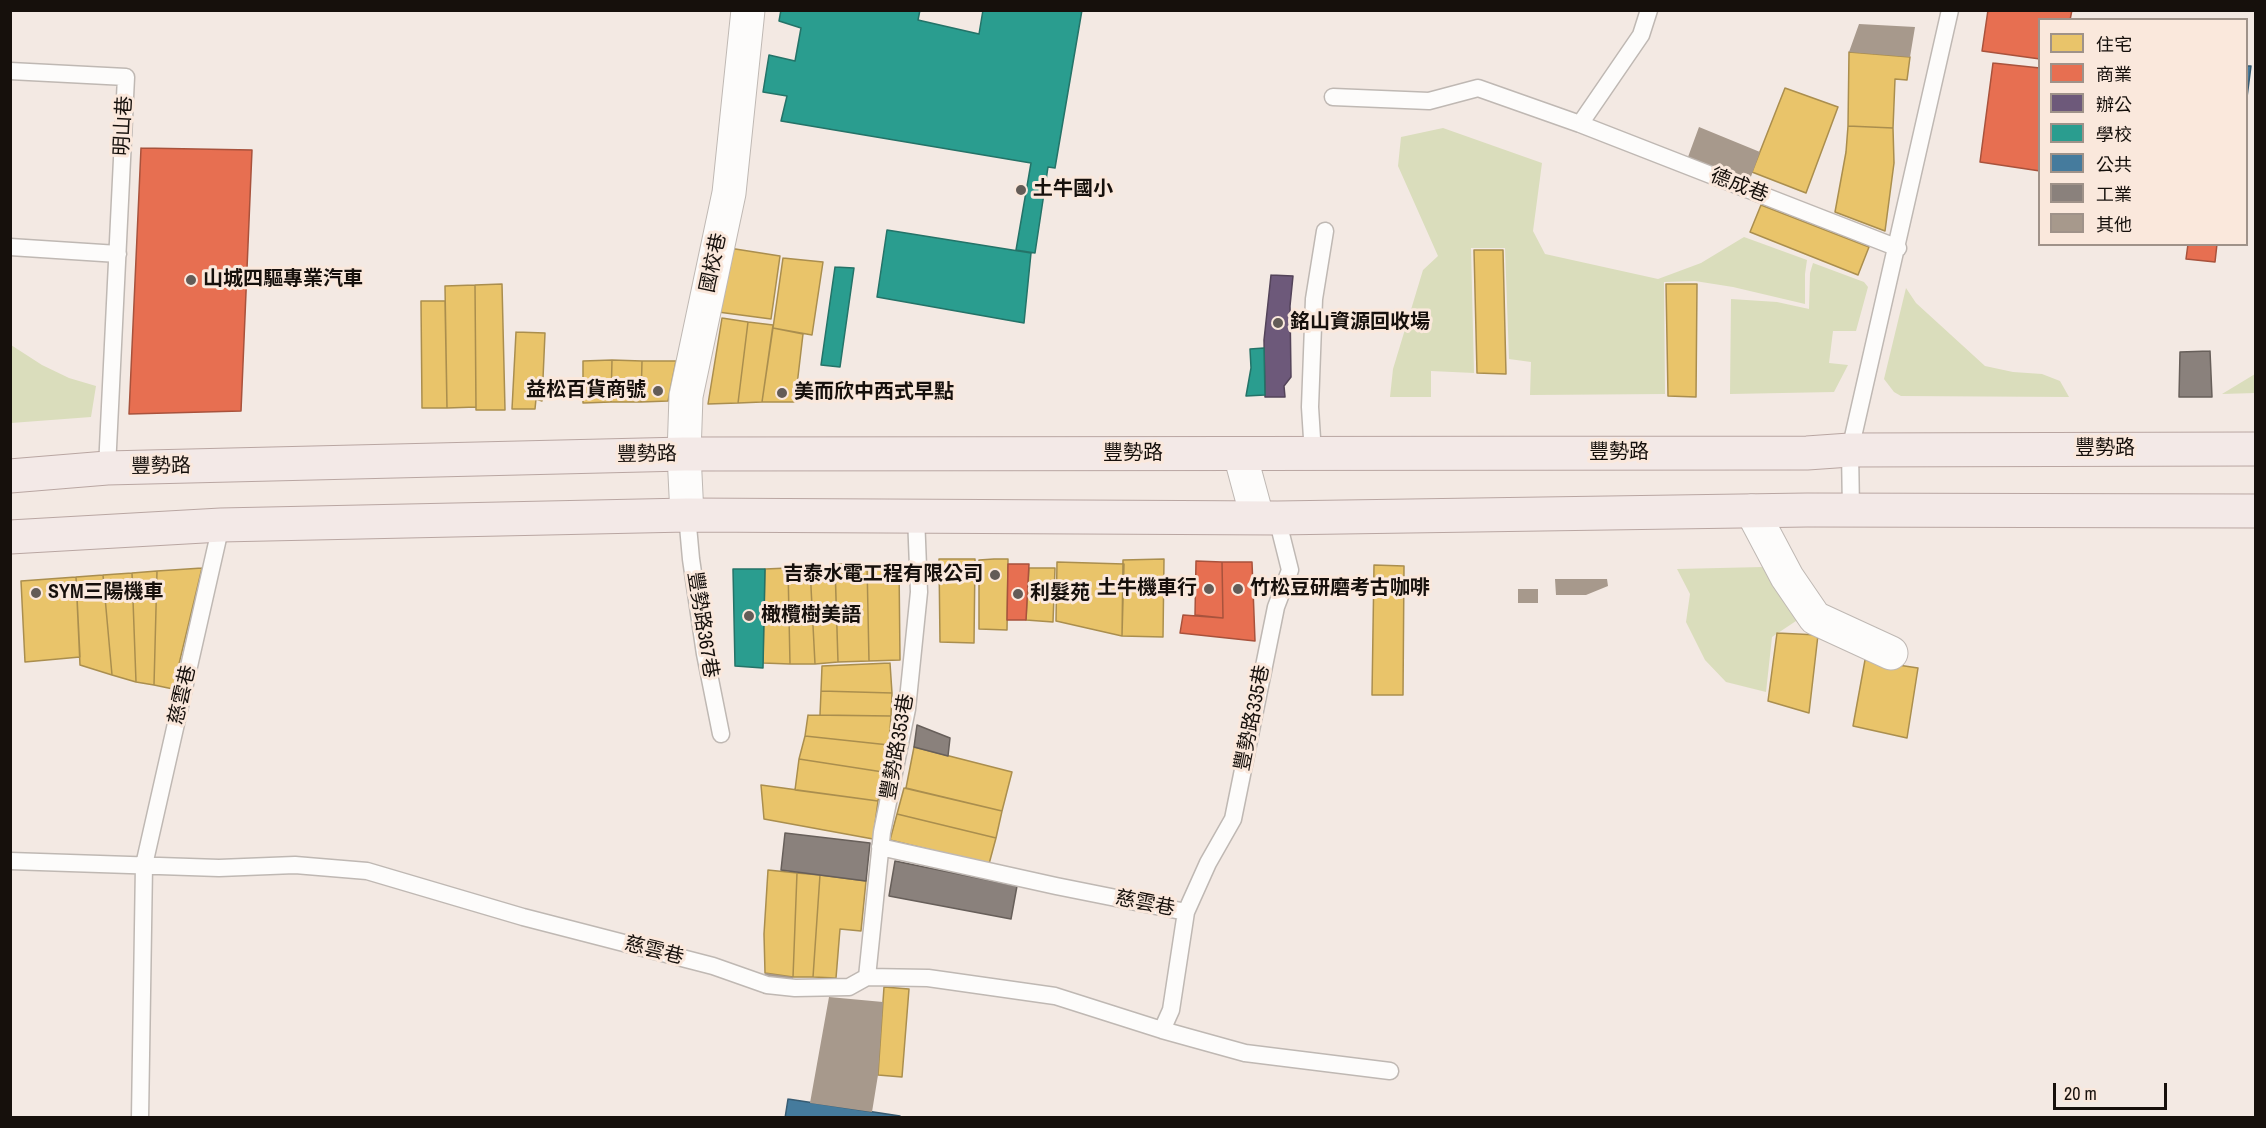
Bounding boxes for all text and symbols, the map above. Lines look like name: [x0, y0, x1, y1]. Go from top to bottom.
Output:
legend: [2038, 18, 2248, 246]
text: 住宅: [2096, 32, 2132, 57]
text: 商業: [2096, 62, 2132, 87]
text: 辦公: [2096, 92, 2132, 117]
street label: 明山巷: [110, 95, 138, 157]
text: 學校: [2096, 122, 2132, 147]
text: 公共: [2096, 152, 2132, 177]
street label: 德成巷: [1707, 164, 1771, 208]
place label: 土牛國小: [1033, 178, 1113, 202]
text: 工業: [2096, 182, 2132, 207]
marker: 土牛國小: [1014, 183, 1028, 197]
text: 其他: [2096, 212, 2132, 237]
street label: 國校巷: [696, 231, 732, 295]
place label: 山城四驅專業汽車: [203, 268, 363, 292]
marker: 山城四驅專業汽車: [184, 273, 198, 287]
place label: 銘山資源回收場: [1290, 311, 1430, 335]
marker: 銘山資源回收場: [1271, 316, 1285, 330]
place label: 益松百貨商號: [526, 379, 646, 403]
place label: 美而欣中西式早點: [794, 381, 954, 405]
marker: 益松百貨商號: [651, 384, 665, 398]
marker: 美而欣中西式早點: [775, 386, 789, 400]
street label: 豐勢路: [2075, 437, 2135, 461]
street label: 豐勢路: [1589, 441, 1649, 465]
street label: 豐勢路: [617, 442, 677, 468]
street label: 豐勢路: [1103, 442, 1163, 466]
street label: 豐勢路: [131, 454, 191, 480]
place label: 吉泰水電工程有限公司: [783, 563, 983, 587]
marker: 吉泰水電工程有限公司: [988, 568, 1002, 582]
street label: 豐勢路367巷: [682, 570, 722, 680]
place label: 土牛機車行: [1097, 577, 1197, 601]
place label: 竹松豆研磨考古咖啡: [1250, 577, 1430, 601]
place label: SYM三陽機車: [48, 581, 164, 605]
place label: 利髮苑: [1030, 582, 1090, 606]
marker: 土牛機車行: [1202, 582, 1216, 596]
marker: 竹松豆研磨考古咖啡: [1231, 582, 1245, 596]
marker: SYM三陽機車: [29, 586, 43, 600]
marker: 利髮苑: [1011, 587, 1025, 601]
place label: 橄欖樹美語: [761, 604, 861, 628]
marker: 橄欖樹美語: [742, 609, 756, 623]
street label: 慈雲巷: [165, 663, 201, 727]
street label: 豐勢路335巷: [1231, 663, 1275, 773]
street label: 豐勢路353巷: [877, 692, 919, 802]
street label: 慈雲巷: [1113, 886, 1177, 922]
street label: 慈雲巷: [622, 932, 686, 970]
scale bar: [2056, 1071, 2170, 1109]
text: 20 m: [2064, 1081, 2097, 1106]

